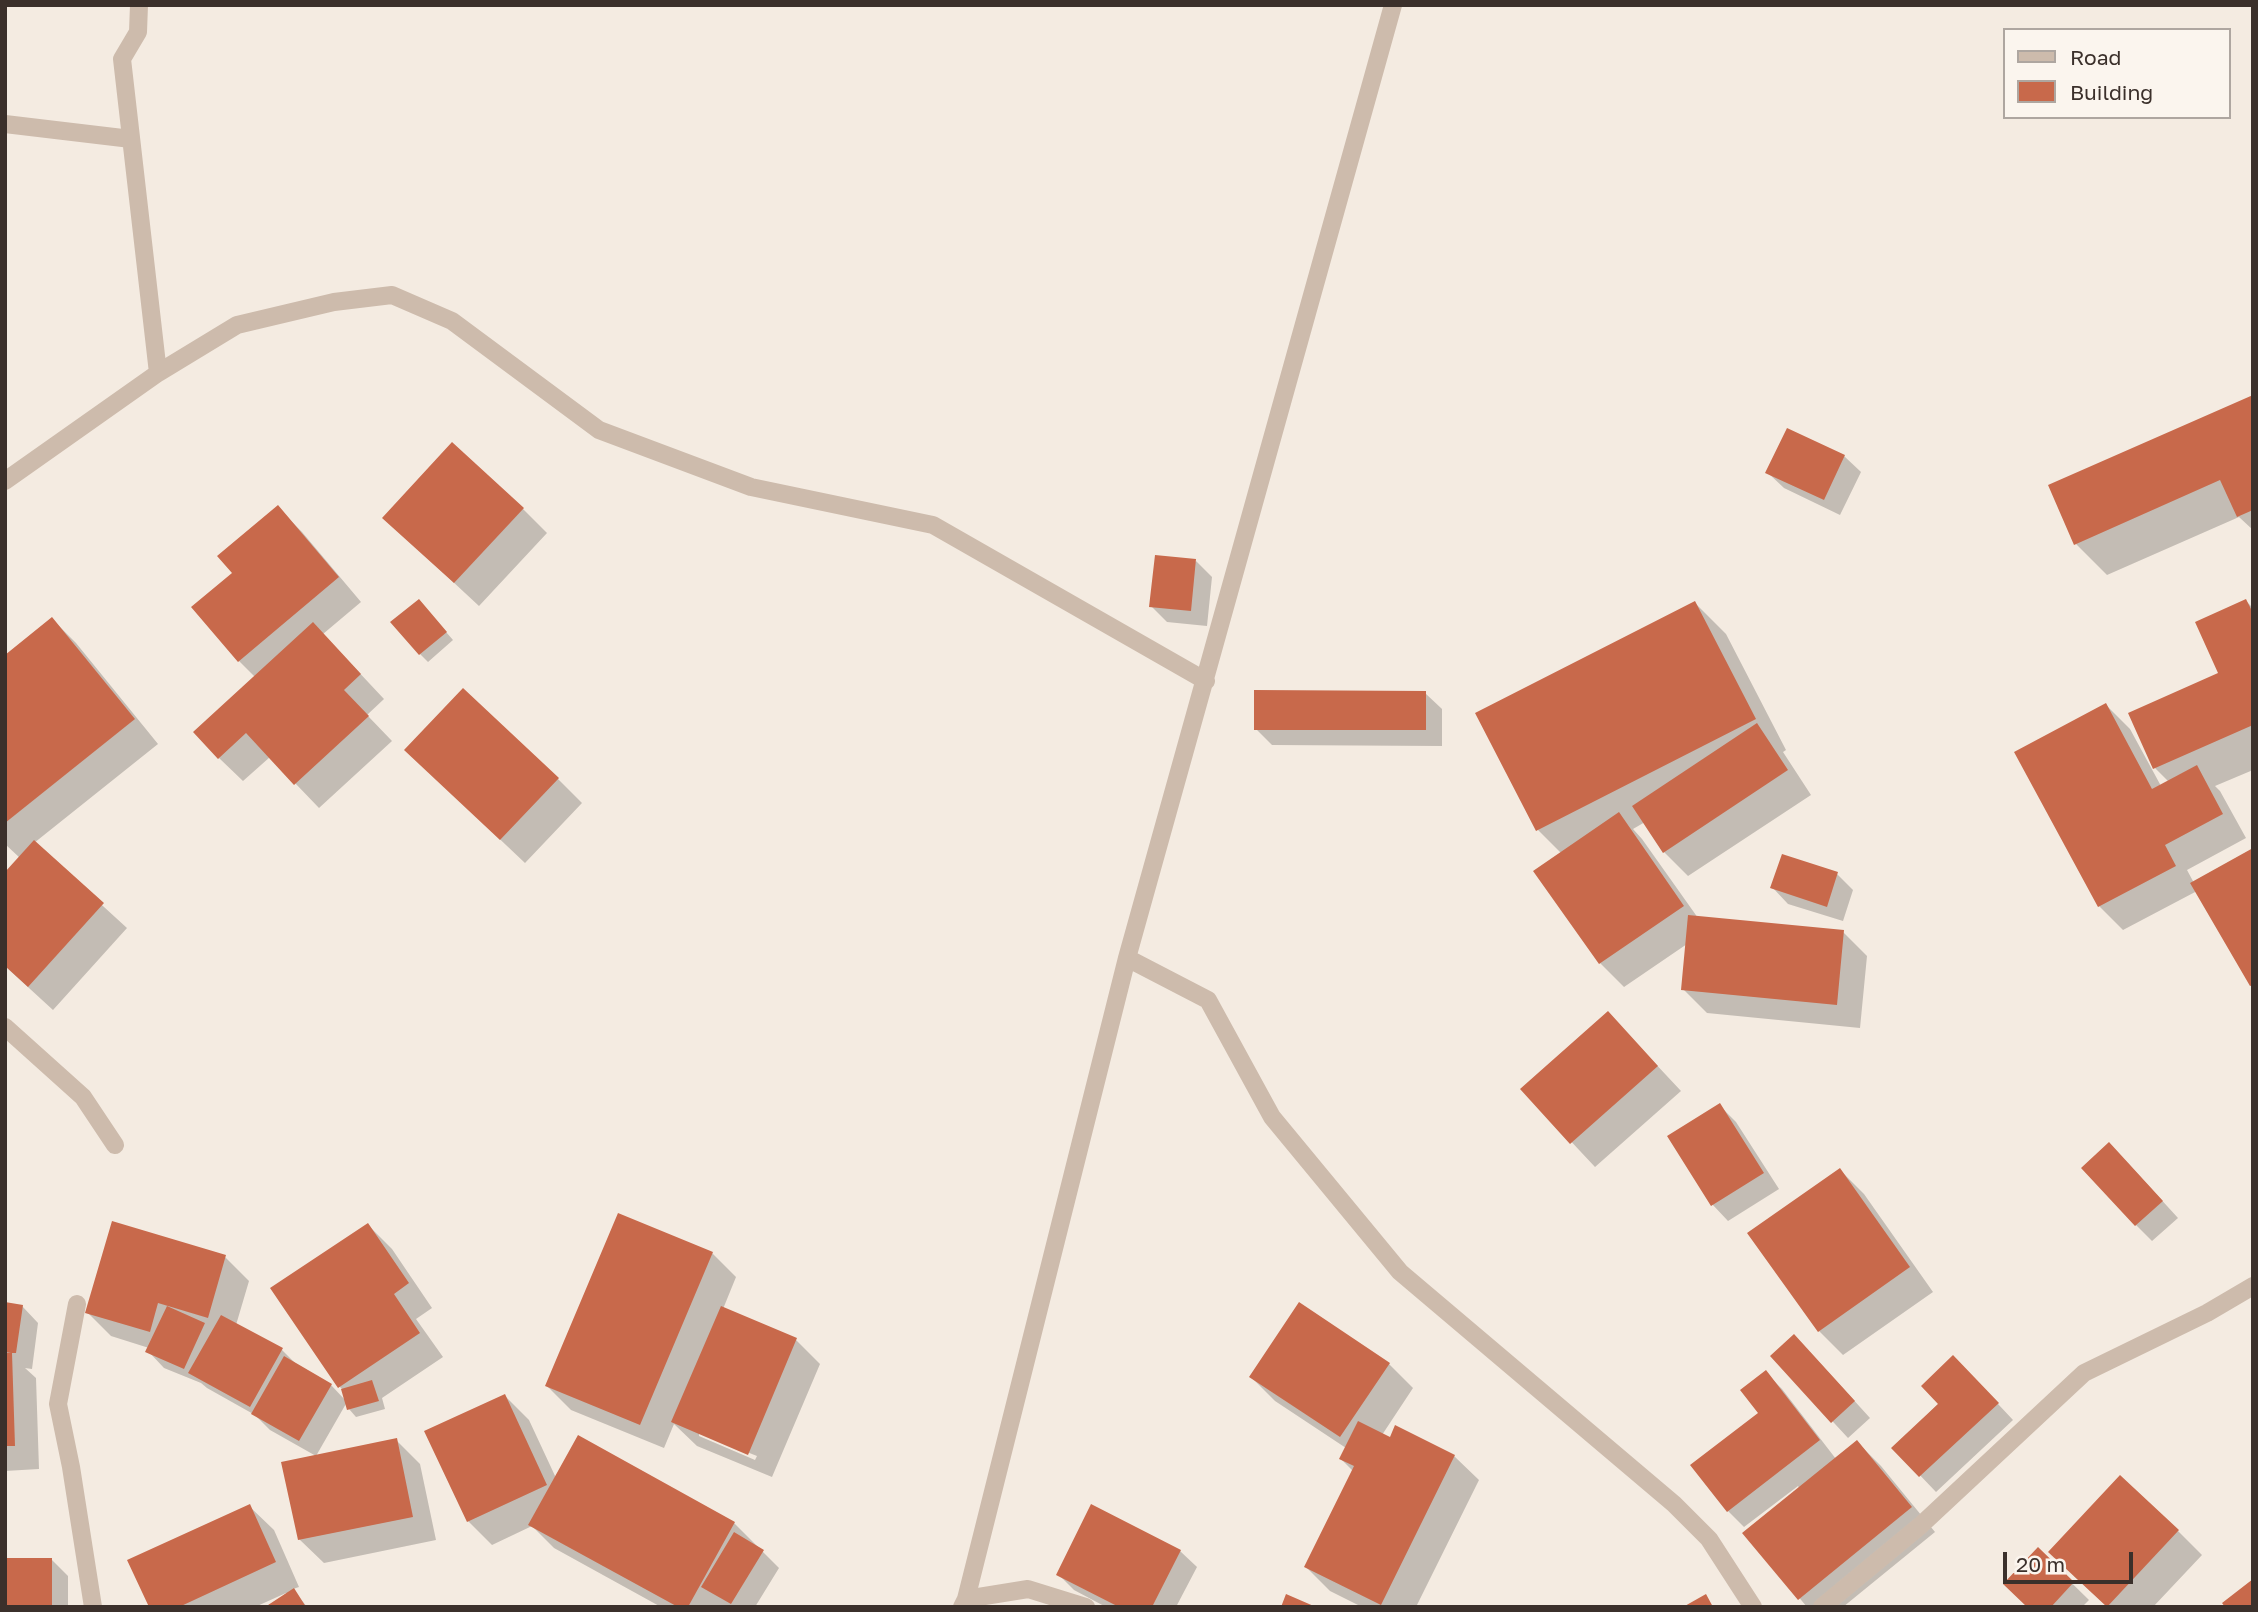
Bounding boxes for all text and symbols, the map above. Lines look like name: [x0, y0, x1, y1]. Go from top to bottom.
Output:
legend: [2002, 28, 2230, 119]
text: Road: [2070, 44, 2121, 70]
text: Building: [2070, 79, 2153, 105]
scale bar: [2006, 1538, 2136, 1582]
text: 20 m: [2016, 1551, 2065, 1577]

